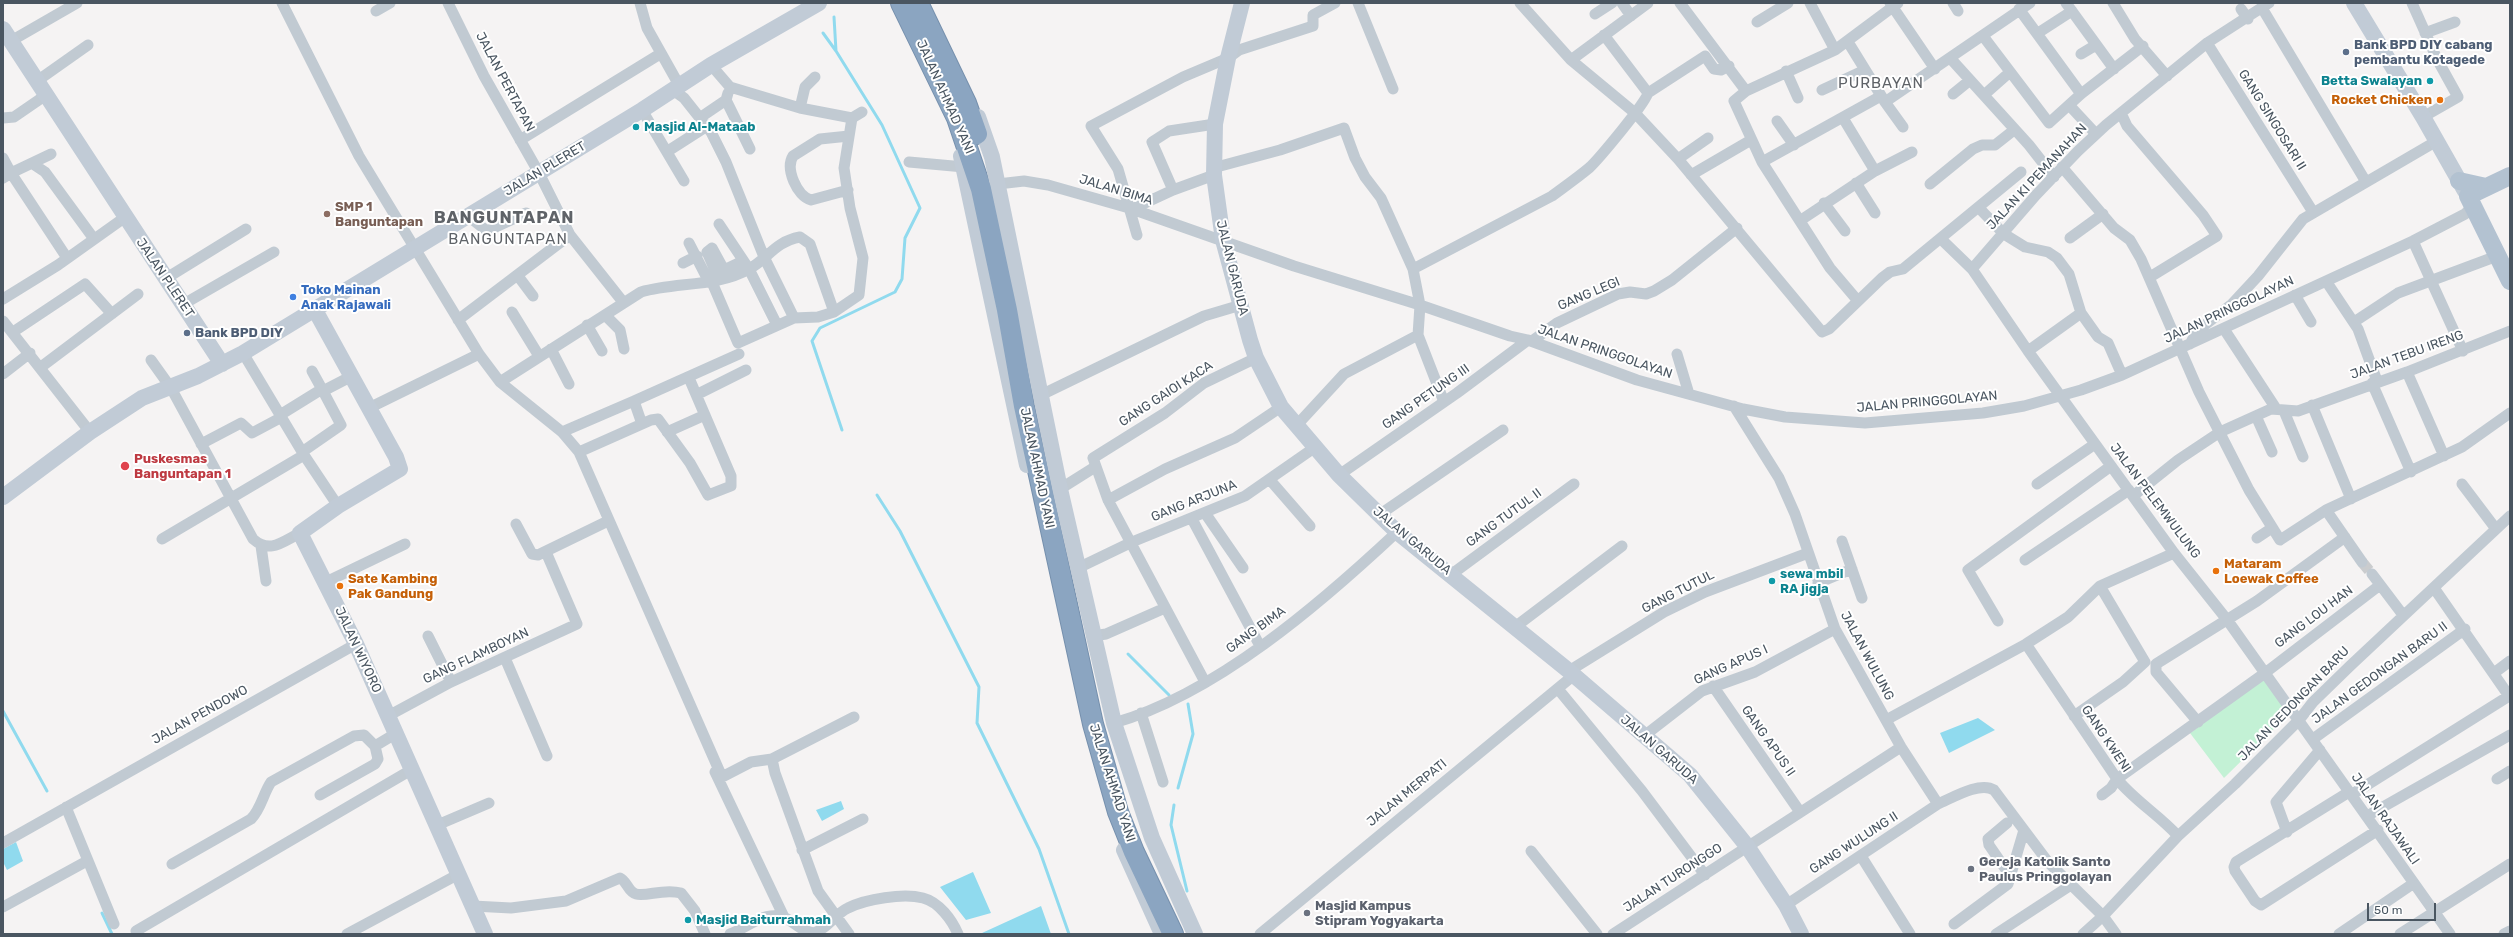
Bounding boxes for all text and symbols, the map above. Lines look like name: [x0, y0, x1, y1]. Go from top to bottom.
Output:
street label: JALAN PERTAPAN: [472, 30, 538, 134]
place label: Bank BPD DIY cabang pembantu Kotagede: [2354, 37, 2493, 68]
street label: JALAN AHMAD YANI: [913, 38, 977, 156]
marker: Bank BPD DIY cabang pembantu Kotagede: [2341, 47, 2351, 57]
street label: GANG SINGOSARI II: [2235, 67, 2309, 173]
place label: Betta Swalayan: [2321, 73, 2422, 89]
district label: PURBAYAN: [1838, 75, 1924, 93]
marker: Betta Swalayan: [2425, 76, 2435, 86]
place label: Rocket Chicken: [2331, 92, 2432, 108]
marker: Rocket Chicken: [2435, 95, 2445, 105]
place label: Masjid Al-Mataab: [644, 119, 755, 135]
street label: JALAN KI PEMANAHAN: [1984, 121, 2090, 233]
marker: Masjid Al-Mataab: [631, 122, 641, 132]
street label: JALAN PLERET: [501, 138, 589, 200]
street label: JALAN BIMA: [1077, 171, 1155, 209]
place label: SMP 1 Banguntapan: [335, 199, 423, 230]
district label: BANGUNTAPAN: [434, 208, 574, 228]
marker: SMP 1 Banguntapan: [322, 209, 332, 219]
street label: JALAN GARUDA: [1213, 219, 1251, 317]
district label: BANGUNTAPAN: [448, 231, 568, 249]
street label: JALAN PLERET: [133, 235, 197, 321]
street label: JALAN PRINGGOLAYAN: [2162, 273, 2296, 347]
street label: GANG LEGI: [1556, 274, 1622, 314]
place label: Toko Mainan Anak Rajawali: [301, 282, 391, 313]
marker: Toko Mainan Anak Rajawali: [288, 292, 298, 302]
street label: JALAN PRINGGOLAYAN: [1536, 322, 1674, 382]
place label: Bank BPD DIY: [195, 325, 283, 341]
street label: JALAN TEBU IRENG: [2348, 327, 2466, 383]
marker: Bank BPD DIY: [182, 328, 192, 338]
street label: GANG GAIOI KACA: [1116, 358, 1216, 430]
street label: GANG PETUNG III: [1379, 361, 1473, 433]
street label: JALAN PRINGGOLAYAN: [1856, 388, 1998, 416]
street label: JALAN AHMAD YANI: [1017, 406, 1057, 530]
street label: JALAN PELEMWULUNG: [2107, 440, 2203, 562]
place label: Puskesmas Banguntapan 1: [134, 451, 231, 482]
marker: Puskesmas Banguntapan 1: [119, 460, 131, 472]
street label: GANG ARJUNA: [1149, 477, 1239, 525]
street label: GANG TUTUL II: [1463, 485, 1545, 551]
street label: JALAN GARUDA: [1370, 504, 1454, 578]
place label: Mataram Loewak Coffee: [2224, 556, 2319, 587]
place label: sewa mbil RA jigja: [1780, 566, 1843, 597]
marker: Mataram Loewak Coffee: [2211, 566, 2221, 576]
street label: GANG TUTUL: [1639, 567, 1717, 617]
place label: Sate Kambing Pak Gandung: [348, 571, 437, 602]
marker: sewa mbil RA jigja: [1767, 576, 1777, 586]
marker: Sate Kambing Pak Gandung: [335, 581, 345, 591]
street label: GANG LOU HAN: [2272, 583, 2356, 651]
street label: GANG BIMA: [1223, 603, 1289, 657]
street label: JALAN WIYORO: [331, 605, 385, 695]
street label: JALAN WULUNG: [1837, 609, 1897, 703]
street label: JALAN GEDONGAN BARU II: [2309, 619, 2451, 727]
street label: GANG FLAMBOYAN: [421, 625, 531, 687]
street label: GANG APUS I: [1692, 642, 1770, 688]
street label: JALAN GEDONGAN BARU: [2235, 644, 2353, 764]
street label: JALAN PENDOWO: [149, 682, 251, 748]
street label: GANG APUS II: [1738, 703, 1798, 779]
street label: GANG KWENI: [2078, 703, 2134, 775]
street label: JALAN GARUDA: [1617, 712, 1701, 788]
street label: JALAN AHMAD YANI: [1086, 722, 1138, 844]
street label: JALAN MERPATI: [1364, 756, 1450, 830]
street label: JALAN RAJAWALI: [2348, 770, 2422, 868]
street label: GANG WULUNG II: [1807, 809, 1901, 877]
street label: JALAN TURONGGO: [1621, 840, 1725, 916]
place label: Gereja Katolik Santo Paulus Pringgolayan: [1979, 854, 2112, 885]
marker: Gereja Katolik Santo Paulus Pringgolayan: [1966, 864, 1976, 874]
scale bar: [2369, 895, 2438, 921]
place label: Masjid Kampus Stipram Yogyakarta: [1315, 898, 1444, 929]
text: 50 m: [2374, 903, 2402, 917]
marker: Masjid Kampus Stipram Yogyakarta: [1302, 908, 1312, 918]
place label: Masjid Baiturrahmah: [696, 912, 831, 928]
marker: Masjid Baiturrahmah: [683, 915, 693, 925]

